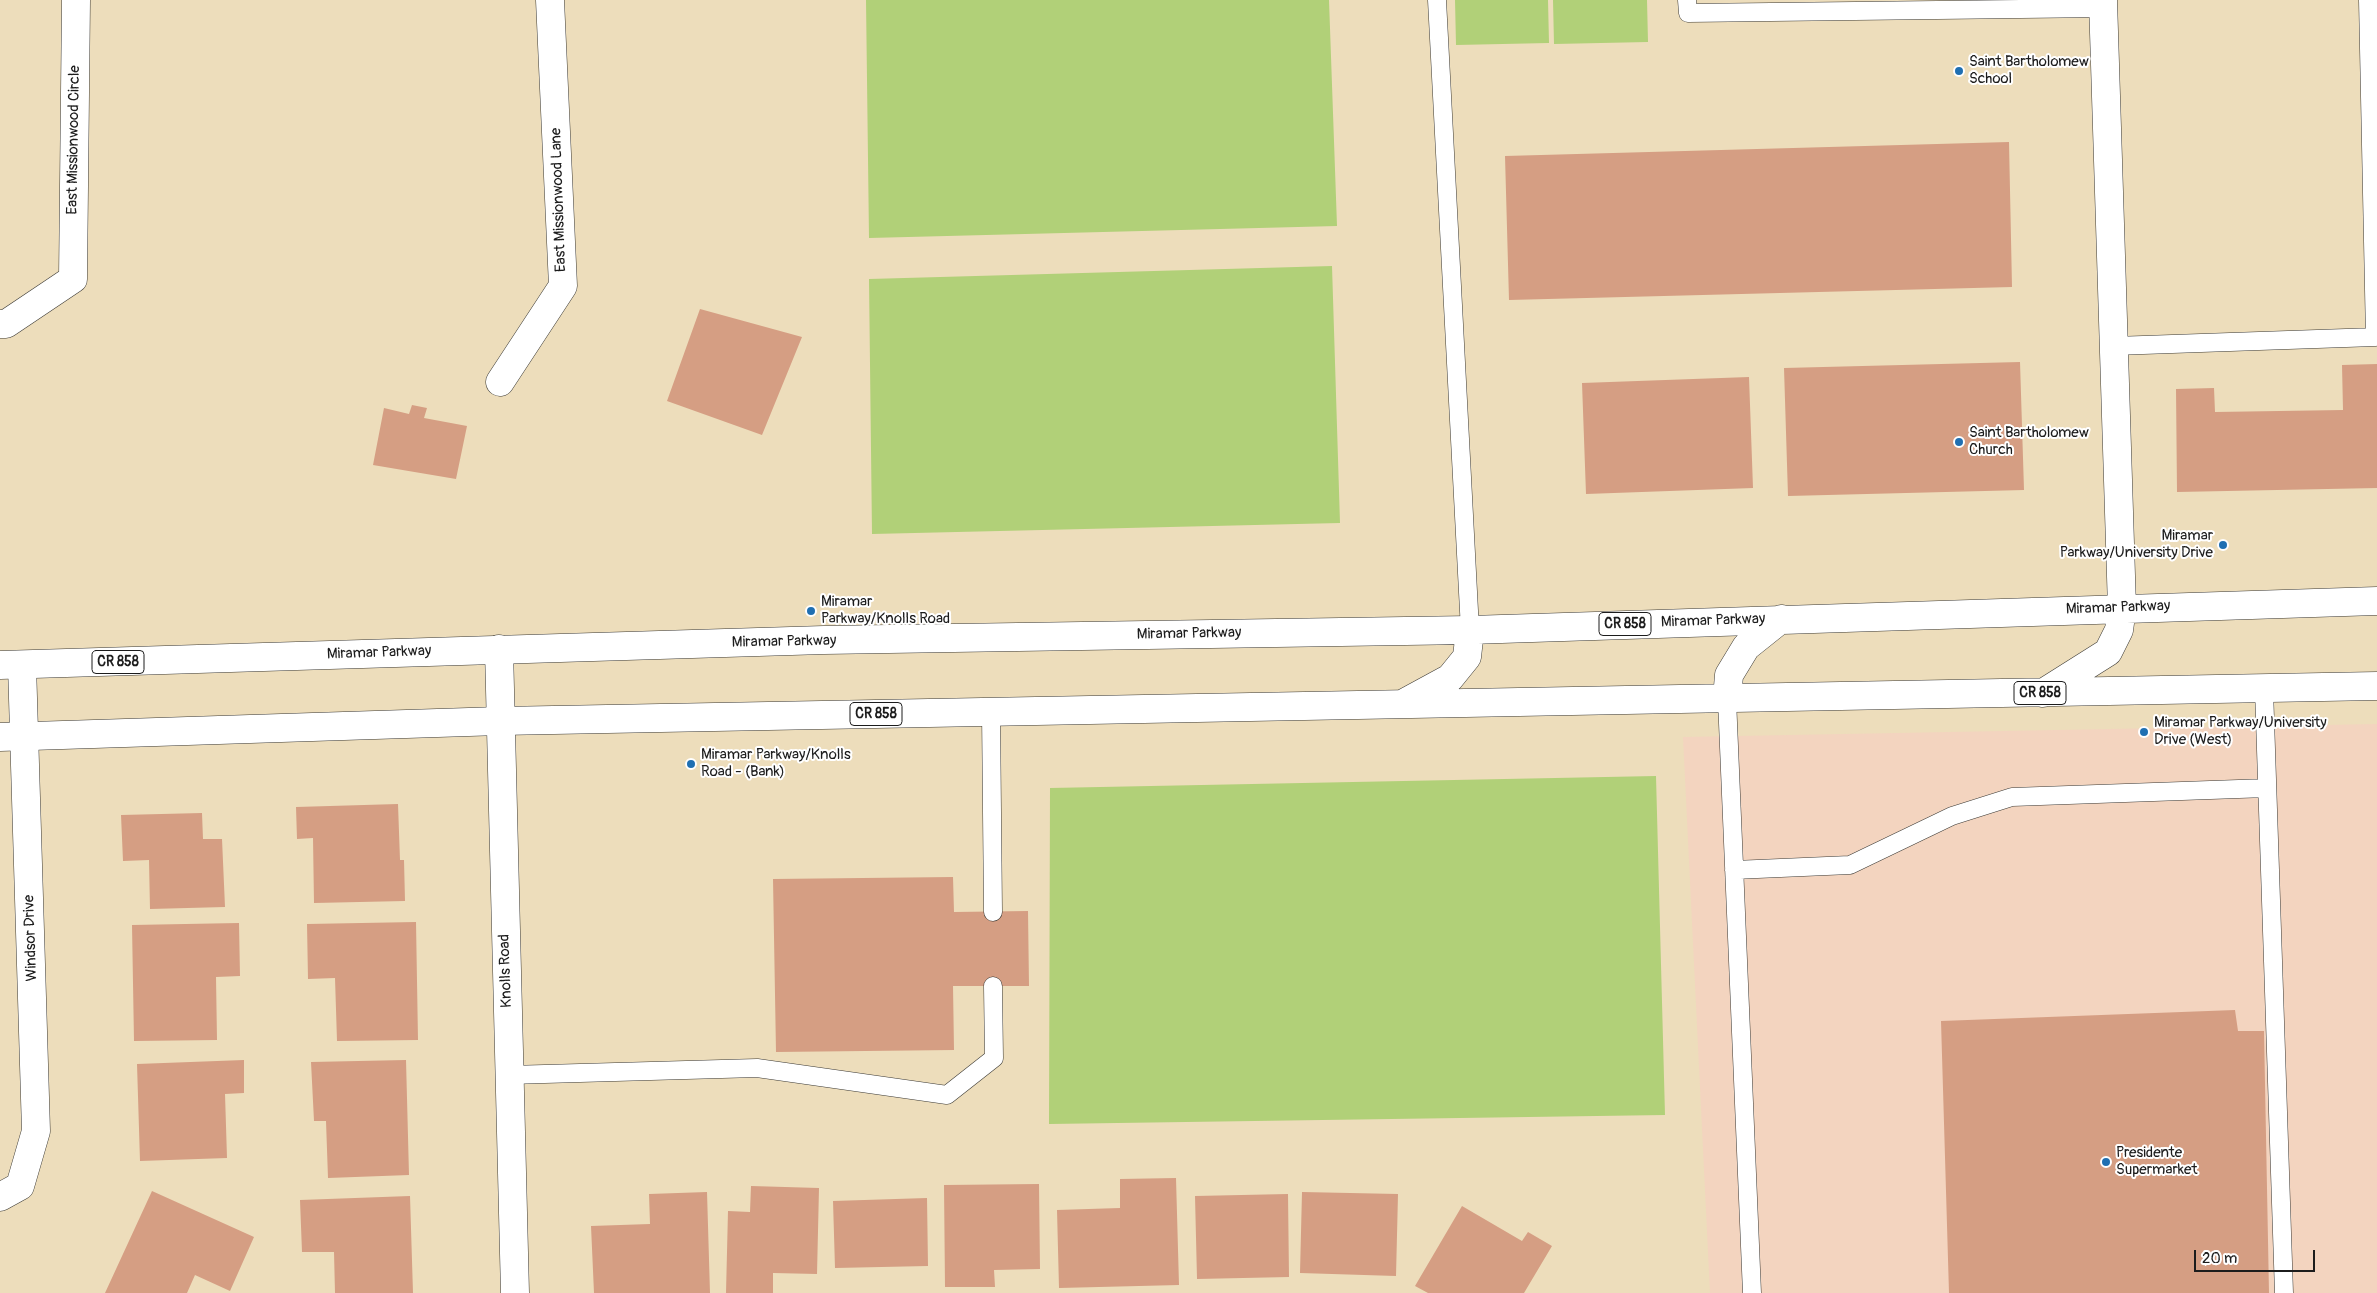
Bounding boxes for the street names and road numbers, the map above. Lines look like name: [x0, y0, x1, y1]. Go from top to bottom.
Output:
street label: East Missionwood Circle: [64, 65, 84, 215]
street label: East Missionwood Lane: [547, 128, 571, 272]
street label: Miramar Parkway: [2065, 597, 2171, 619]
street label: Miramar Parkway: [1660, 610, 1766, 632]
road number: CR 858: [1599, 612, 1651, 636]
street label: Miramar Parkway: [1137, 624, 1241, 644]
street label: Miramar Parkway: [732, 632, 836, 652]
street label: Miramar Parkway: [326, 642, 432, 664]
road number: CR 858: [92, 650, 144, 674]
road number: CR 858: [2014, 681, 2066, 704]
road number: CR 858: [850, 702, 902, 726]
street label: Windsor Drive: [20, 894, 42, 982]
street label: Knolls Road: [496, 934, 516, 1008]

